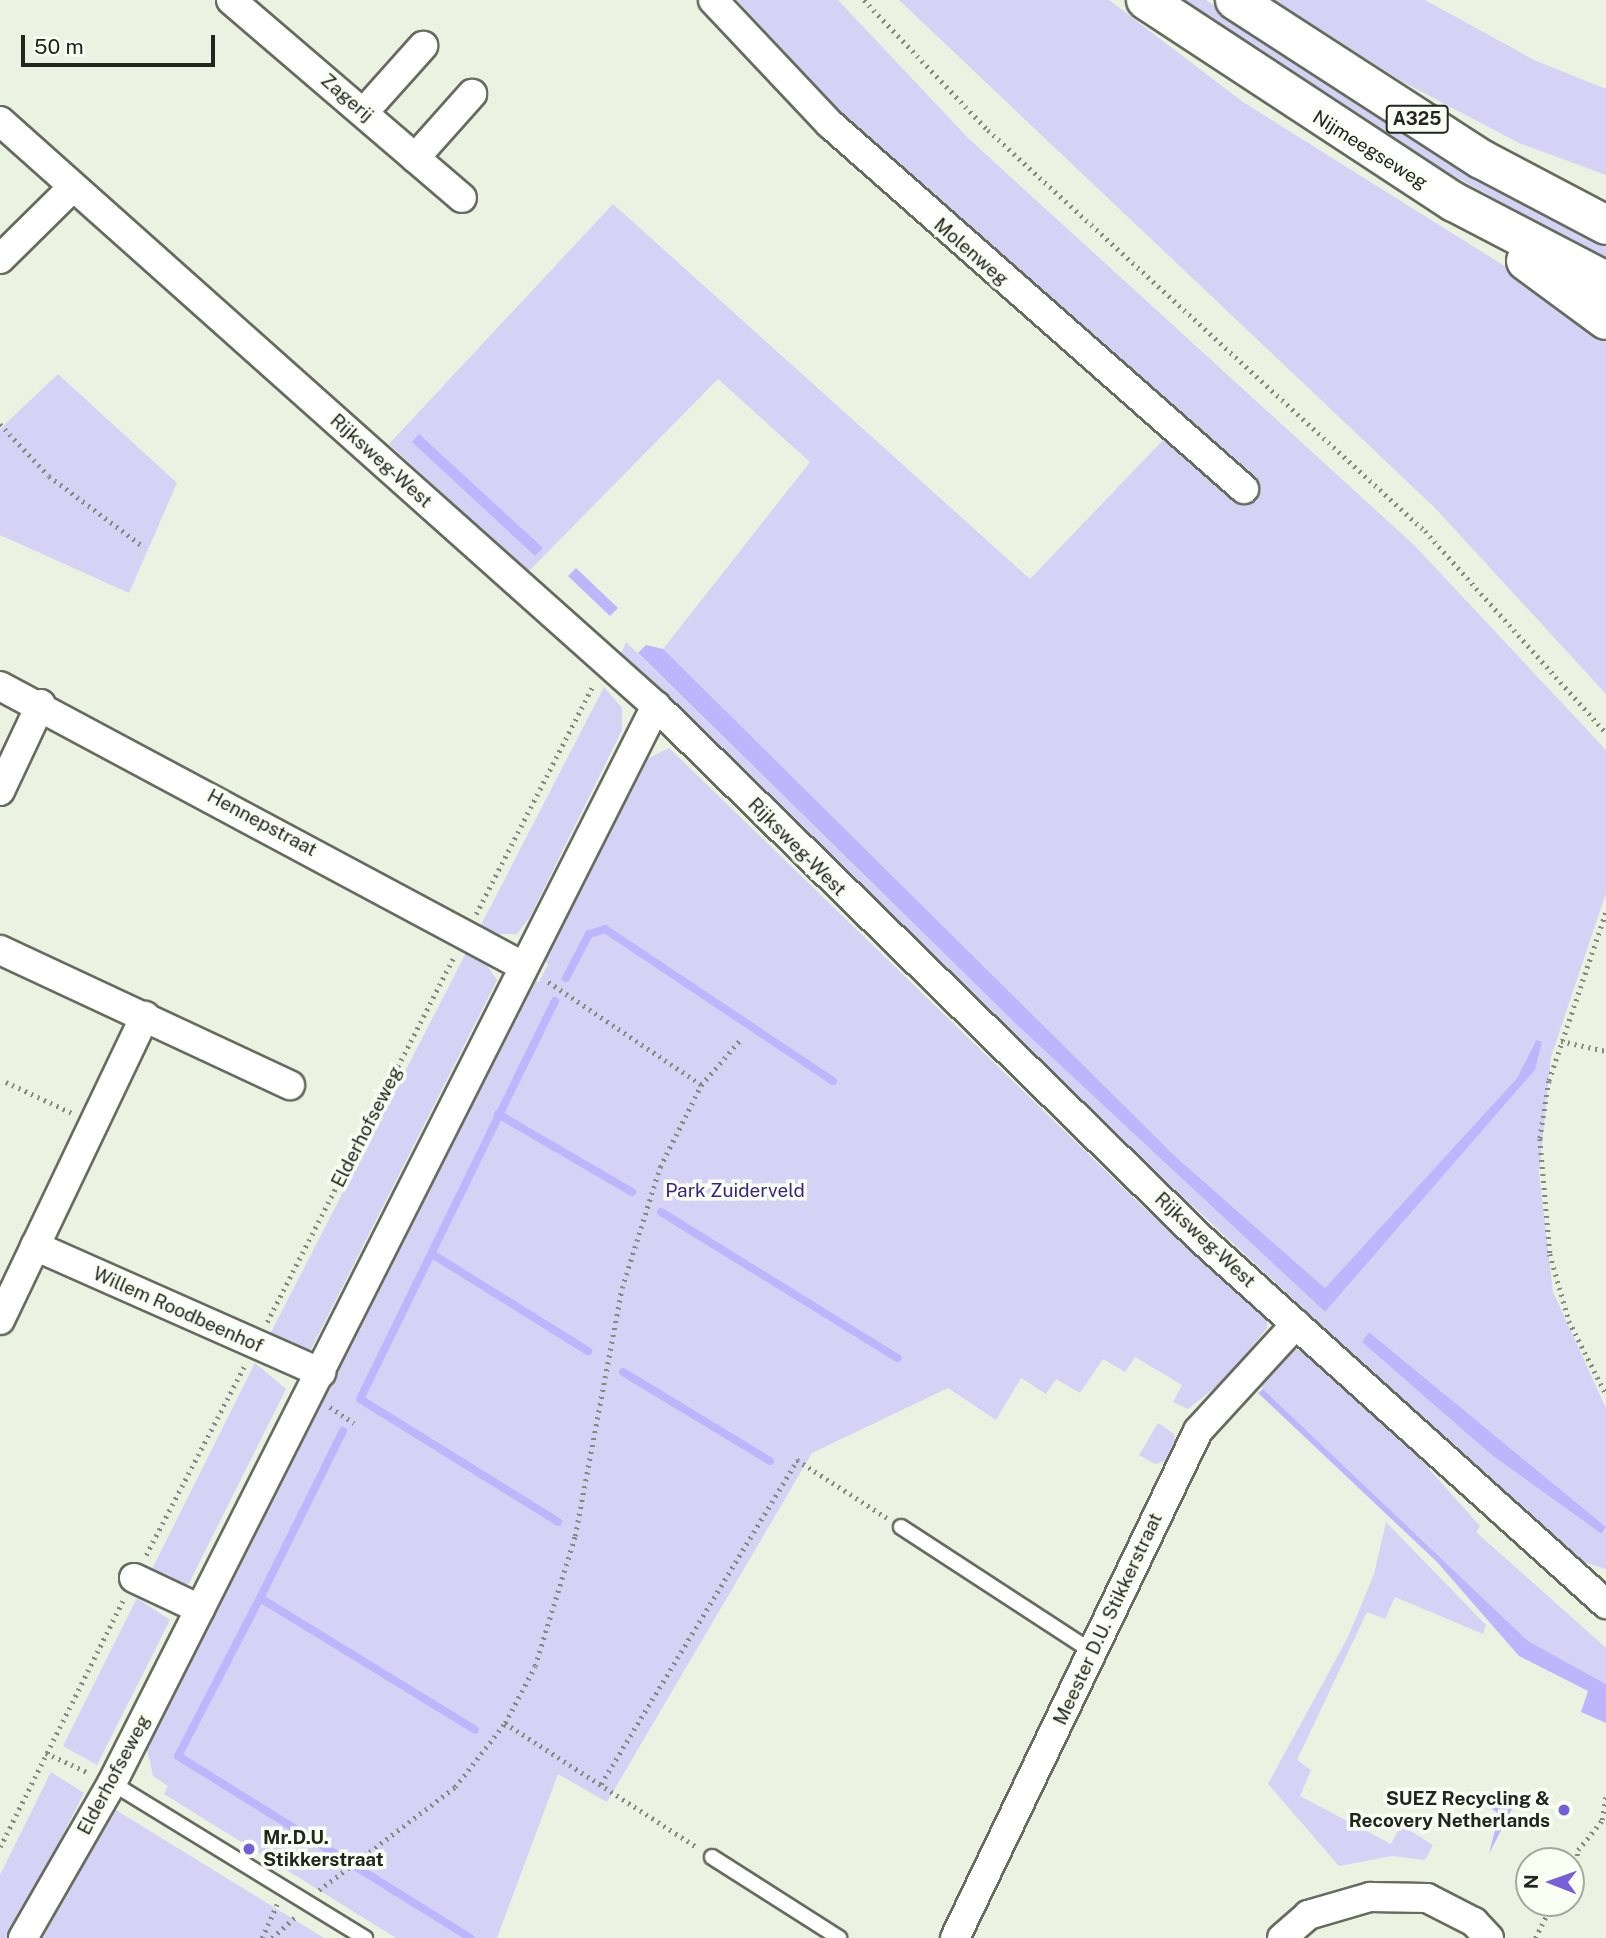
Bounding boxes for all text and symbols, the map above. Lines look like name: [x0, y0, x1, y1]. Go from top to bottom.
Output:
scale bar: [24, 21, 219, 65]
text: 50 m: [34, 34, 84, 59]
street label: Zagerij: [316, 69, 378, 127]
road number: A325: [1386, 104, 1448, 134]
street label: Nijmeegseweg: [1308, 106, 1432, 194]
street label: Molenweg: [929, 213, 1013, 291]
street label: Rijksweg-West: [325, 409, 437, 513]
street label: Hennepstraat: [203, 785, 321, 861]
street label: Rijksweg-West: [743, 793, 851, 901]
street label: Elderhofseweg: [327, 1063, 407, 1191]
park label: Park Zuiderveld: [665, 1180, 805, 1202]
street label: Rijksweg-West: [1150, 1188, 1260, 1292]
street label: Willem Roodbeenhof: [89, 1262, 267, 1358]
street label: Meester D.U. Stikkerstraat: [1049, 1509, 1167, 1729]
street label: Elderhofseweg: [73, 1711, 155, 1839]
place label: SUEZ Recycling & Recovery Netherlands: [1349, 1788, 1550, 1832]
marker: SUEZ Recycling & Recovery Netherlands: [1556, 1802, 1572, 1818]
place label: Mr.D.U. Stikkerstraat: [263, 1827, 384, 1871]
marker: Mr.D.U. Stikkerstraat: [241, 1841, 257, 1857]
north arrow: [1515, 1847, 1585, 1917]
text: N: [1520, 1874, 1542, 1889]

